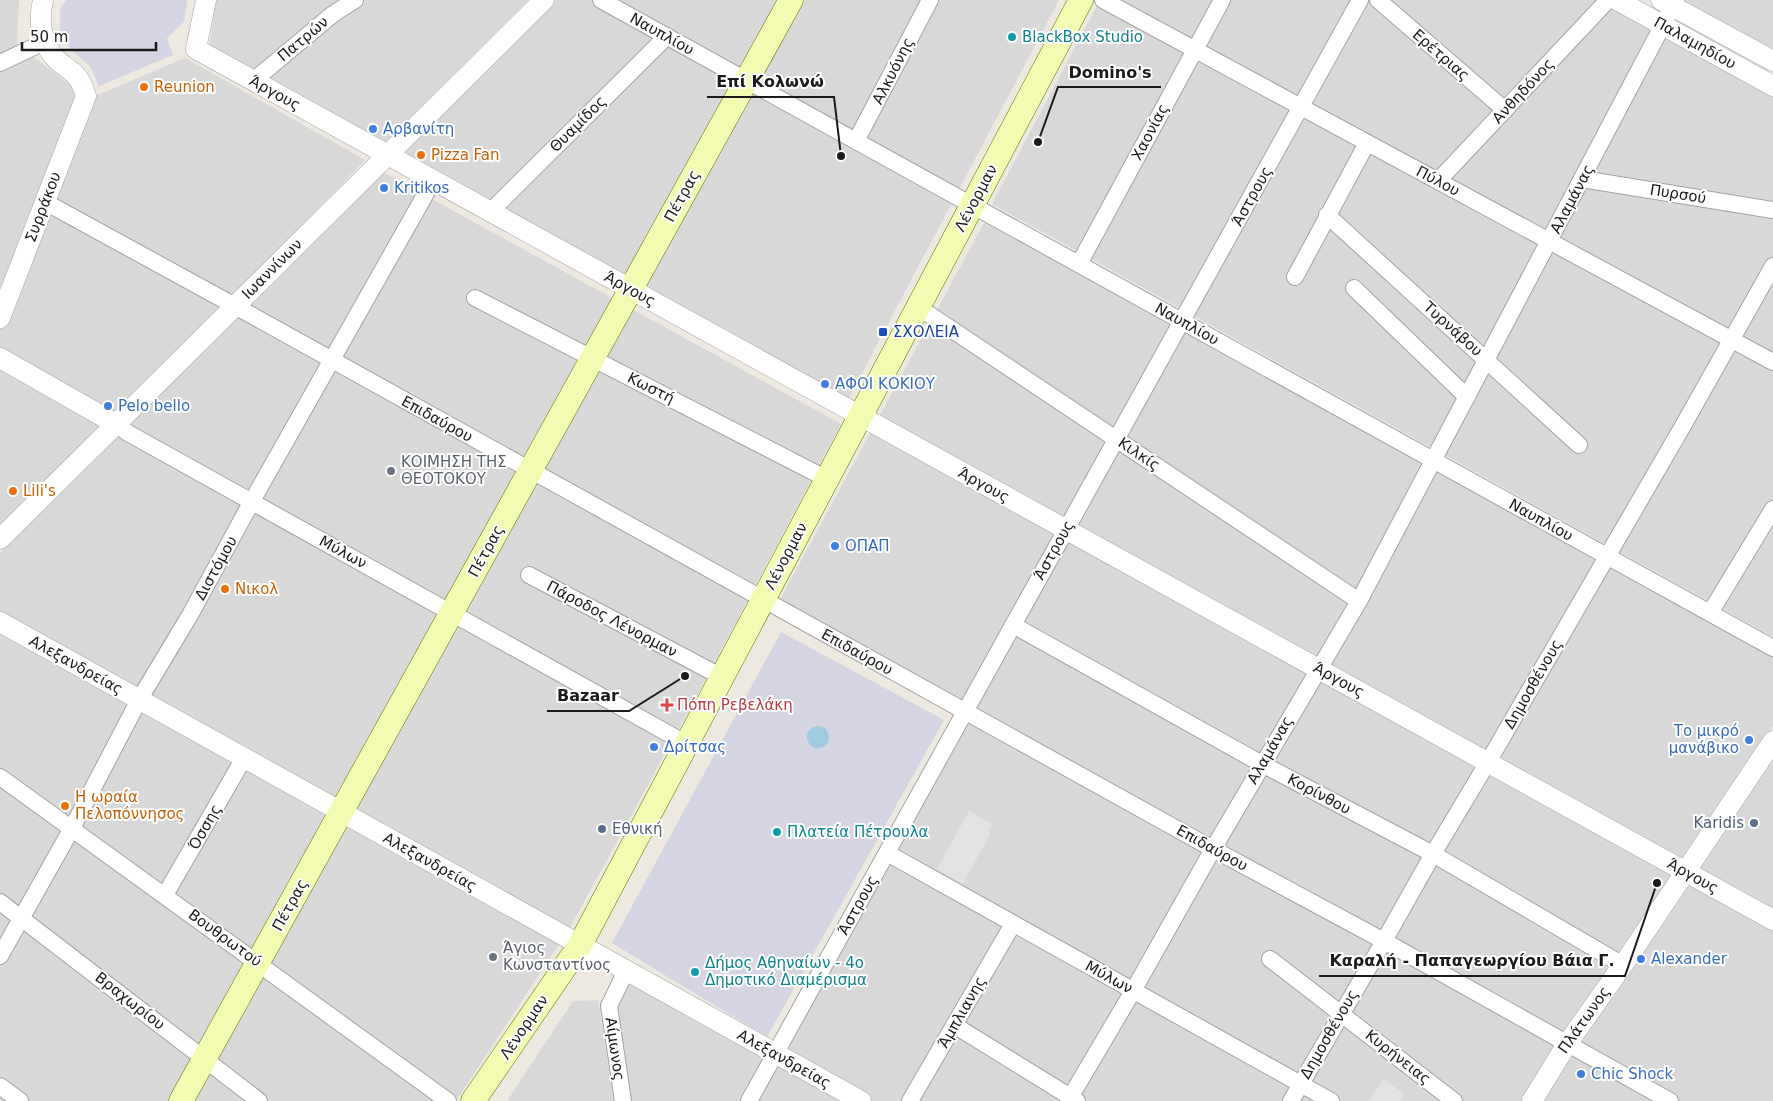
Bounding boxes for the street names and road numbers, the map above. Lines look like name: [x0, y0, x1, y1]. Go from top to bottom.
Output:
street label: Ναυπλίου: [627, 9, 697, 59]
street label: Πατρών: [274, 13, 332, 65]
street label: Παλαμηδίου: [1651, 13, 1739, 73]
street label: Ερέτριας: [1409, 25, 1473, 85]
street label: Αλκυόνης: [869, 35, 917, 107]
street label: Ανθηδόνος: [1488, 55, 1558, 127]
street label: Άργους: [246, 72, 304, 114]
street label: Θυαμίδος: [546, 92, 610, 156]
street label: Χαονίας: [1128, 101, 1172, 163]
street label: Λένορμαν: [951, 161, 1001, 235]
street label: Αλαμάνας: [1546, 161, 1598, 237]
street label: Πύλου: [1413, 162, 1463, 200]
street label: Άστρους: [1228, 163, 1276, 229]
street label: Πέτρας: [660, 167, 704, 225]
street label: Συρράκου: [21, 169, 65, 245]
street label: Πυρσού: [1649, 181, 1707, 207]
street label: Ιωαννίνων: [238, 235, 306, 303]
street label: Άργους: [601, 268, 659, 310]
street label: Τυρνάβου: [1419, 297, 1486, 360]
street label: Ναυπλίου: [1152, 299, 1222, 349]
street label: Κωστή: [624, 369, 678, 407]
street label: Επιδαύρου: [398, 392, 476, 446]
street label: Κιλκίς: [1115, 434, 1163, 474]
street label: Άργους: [955, 464, 1013, 506]
street label: Ναυπλίου: [1506, 495, 1576, 545]
street label: Άστρους: [1030, 517, 1078, 583]
street label: Λένορμαν: [761, 519, 811, 593]
street label: Πέτρας: [464, 522, 508, 580]
street label: Μύλων: [316, 532, 370, 572]
street label: Διστόμου: [191, 533, 241, 603]
street label: Πάροδος Λένορμαν: [544, 577, 680, 661]
street label: Επιδαύρου: [818, 625, 896, 679]
street label: Αλεξανδρείας: [26, 632, 126, 698]
street label: Δημοσθένους: [1500, 636, 1566, 732]
street label: Άργους: [1310, 659, 1368, 701]
street label: Αλαμάνας: [1243, 713, 1297, 787]
street label: Κορίνθου: [1284, 770, 1354, 818]
street label: Όσσης: [184, 801, 225, 854]
street label: Επιδαύρου: [1173, 821, 1251, 875]
street label: Αλεξανδρείας: [380, 829, 480, 895]
street label: Άργους: [1664, 855, 1722, 897]
street label: Άστρους: [834, 872, 882, 938]
street label: Πέτρας: [268, 876, 312, 934]
street label: Βουθρωτού: [185, 905, 265, 971]
street label: Μύλων: [1082, 957, 1136, 997]
street label: Βραχωρίου: [92, 968, 168, 1034]
street label: Άμπλιανης: [934, 973, 990, 1051]
street label: Πλάτωνος: [1554, 983, 1614, 1057]
street label: Δημοσθένους: [1296, 986, 1362, 1082]
street label: Λένορμαν: [496, 992, 552, 1062]
street label: Αίμωνος: [602, 1016, 628, 1082]
street label: Αλεξανδρείας: [734, 1026, 834, 1092]
street label: Κυρήνειας: [1362, 1026, 1434, 1088]

